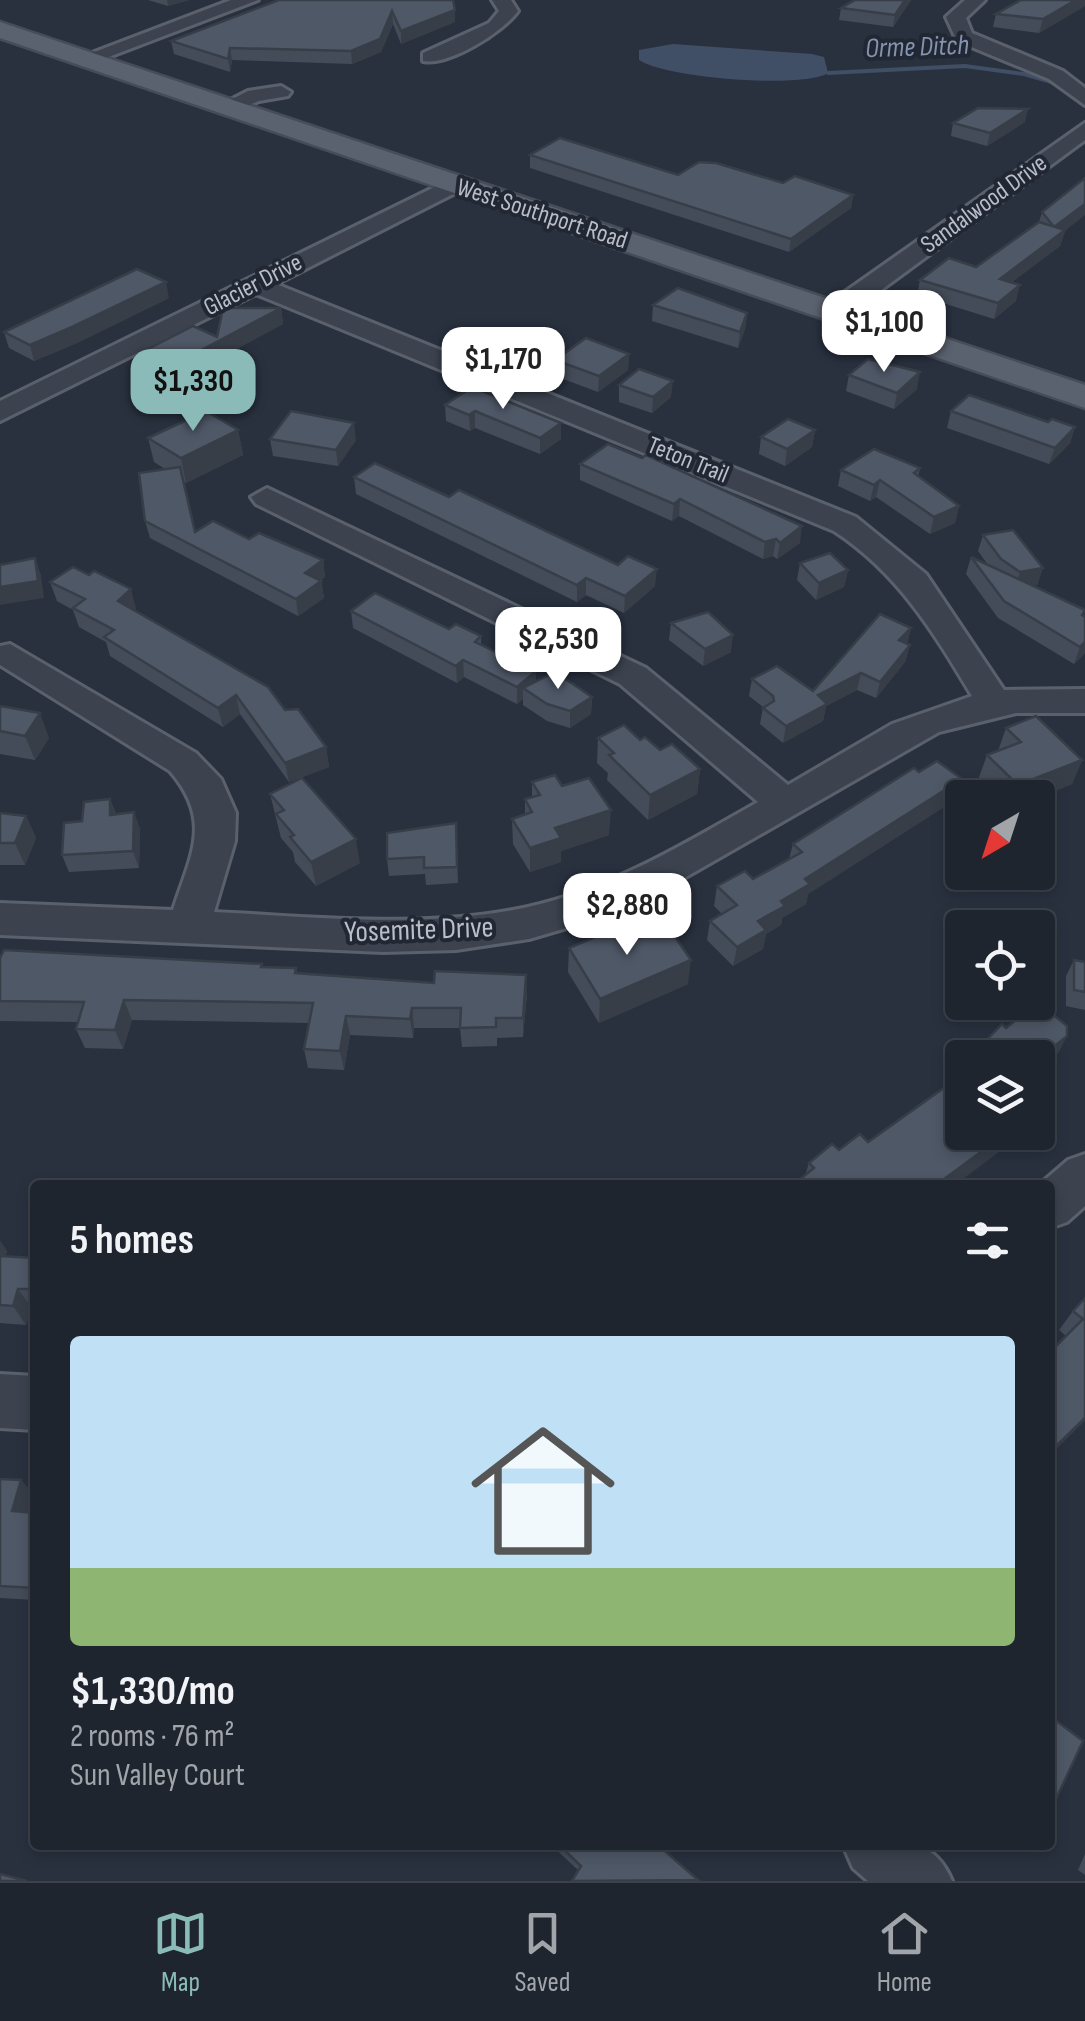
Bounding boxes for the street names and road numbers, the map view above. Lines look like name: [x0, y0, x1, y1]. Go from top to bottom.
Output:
street label: Sandalwood Drive: [915, 148, 1053, 260]
street label: West Southport Road: [453, 172, 631, 256]
street label: Glacier Drive: [199, 247, 307, 323]
street label: Teton Trail: [643, 430, 733, 490]
street label: Yosemite Drive: [344, 909, 494, 951]

